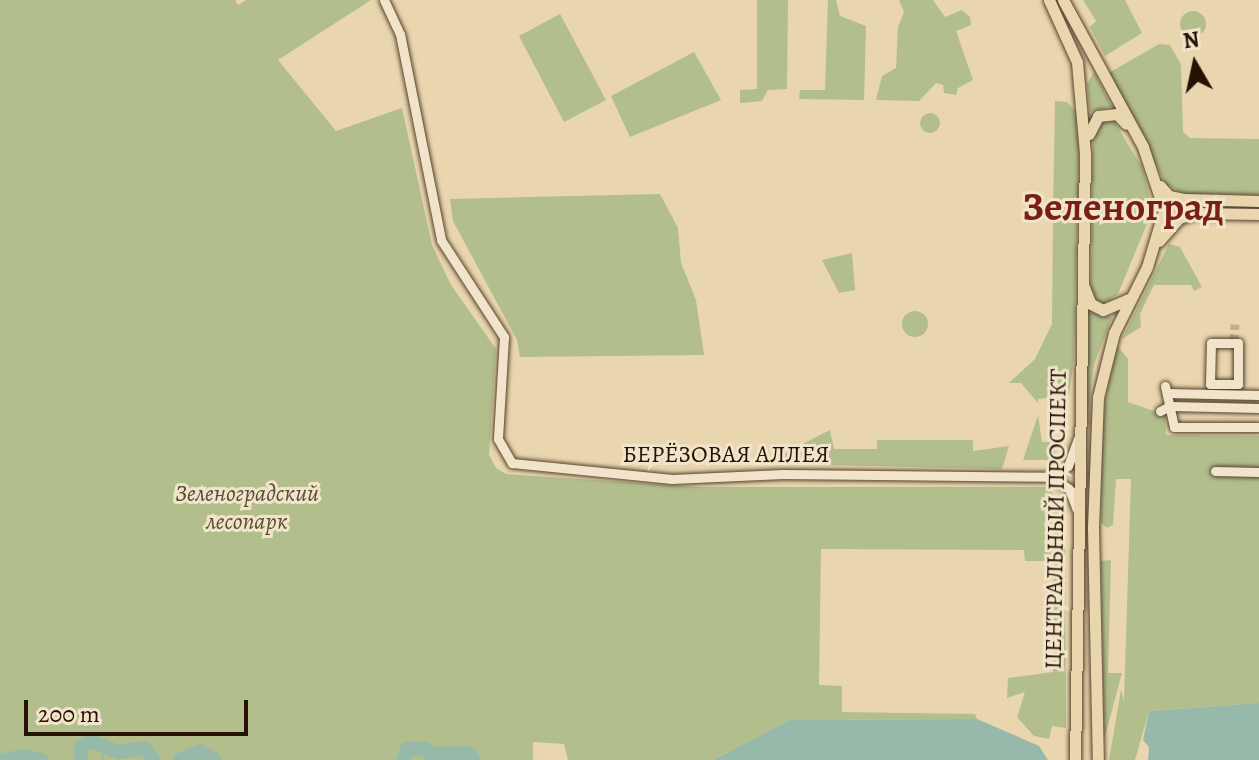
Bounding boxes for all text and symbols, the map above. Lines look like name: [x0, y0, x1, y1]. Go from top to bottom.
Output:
north arrow: [1155, 24, 1235, 104]
text: N: [1181, 24, 1202, 56]
district label: Зеленоград: [1022, 183, 1224, 231]
street label: ЦЕНТРАЛЬНЫЙ ПРОСПЕКТ: [1039, 368, 1073, 670]
street label: БЕРЁЗОВАЯ АЛЛЕЯ: [622, 441, 830, 469]
park label: Зеленоградский лесопарк: [175, 480, 319, 536]
scale bar: [28, 684, 252, 734]
text: 200 m: [38, 698, 100, 730]

